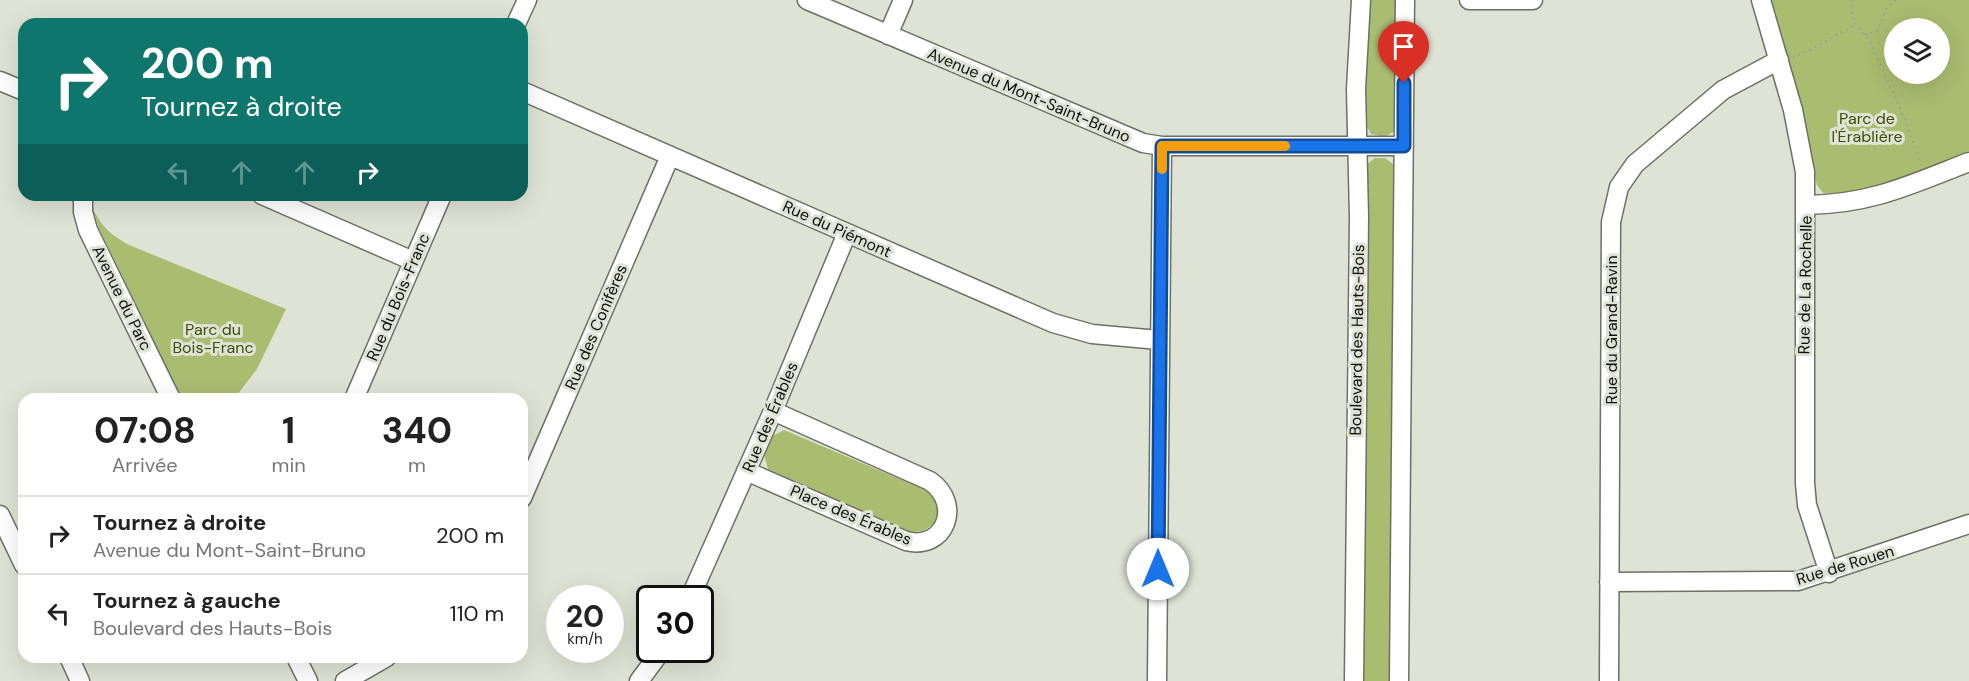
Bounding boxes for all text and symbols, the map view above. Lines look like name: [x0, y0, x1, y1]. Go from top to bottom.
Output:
map controls: [1884, 18, 1950, 84]
button: layers: [1884, 18, 1950, 84]
pin: [1378, 21, 1429, 83]
icon: arrive: [1387, 30, 1420, 63]
text: 200 m: [141, 36, 274, 91]
icon: right: [42, 42, 120, 120]
street label: Avenue du Mont-Saint-Bruno: [924, 43, 1134, 147]
text: Tournez à droite: [141, 89, 342, 124]
park label: Parc de l'Érablière: [1832, 108, 1903, 147]
icon: left: [162, 156, 195, 189]
icon: ahead: [225, 156, 258, 189]
icon: ahead: [288, 156, 321, 189]
icon: right: [351, 156, 384, 189]
street label: Rue du Piémont: [779, 196, 895, 262]
street label: Rue de La Rochelle: [1793, 215, 1817, 355]
street label: Rue du Bois-Franc: [362, 230, 434, 364]
street label: Avenue du Parc: [87, 242, 157, 354]
street label: Boulevard des Hauts-Bois: [1345, 244, 1369, 436]
street label: Rue du Grand-Ravin: [1601, 255, 1622, 405]
street label: Rue des Conifères: [560, 261, 632, 393]
park label: Parc du Bois-Franc: [172, 319, 254, 358]
street label: Rue des Érables: [737, 359, 803, 475]
text: 07:08: [94, 407, 196, 454]
text: 1: [282, 407, 295, 454]
text: 340: [382, 407, 452, 454]
text: Arrivée: [112, 452, 178, 478]
text: min: [272, 452, 306, 478]
text: m: [408, 452, 426, 478]
street label: Place des Érables: [787, 480, 915, 550]
text: Tournez à droite: [93, 508, 266, 537]
icon: right: [42, 519, 75, 552]
text: 200 m: [436, 521, 504, 550]
text: Avenue du Mont-Saint-Bruno: [93, 537, 366, 563]
position arrow: [1126, 537, 1190, 601]
street label: Rue de Rouen: [1793, 540, 1897, 590]
speed limit sign: 30: [636, 585, 714, 663]
text: Tournez à gauche: [93, 586, 281, 615]
icon: left: [42, 597, 75, 630]
text: 20: [566, 597, 604, 636]
text: 110 m: [450, 599, 504, 628]
text: Boulevard des Hauts-Bois: [93, 615, 332, 641]
text: km/h: [567, 629, 603, 649]

